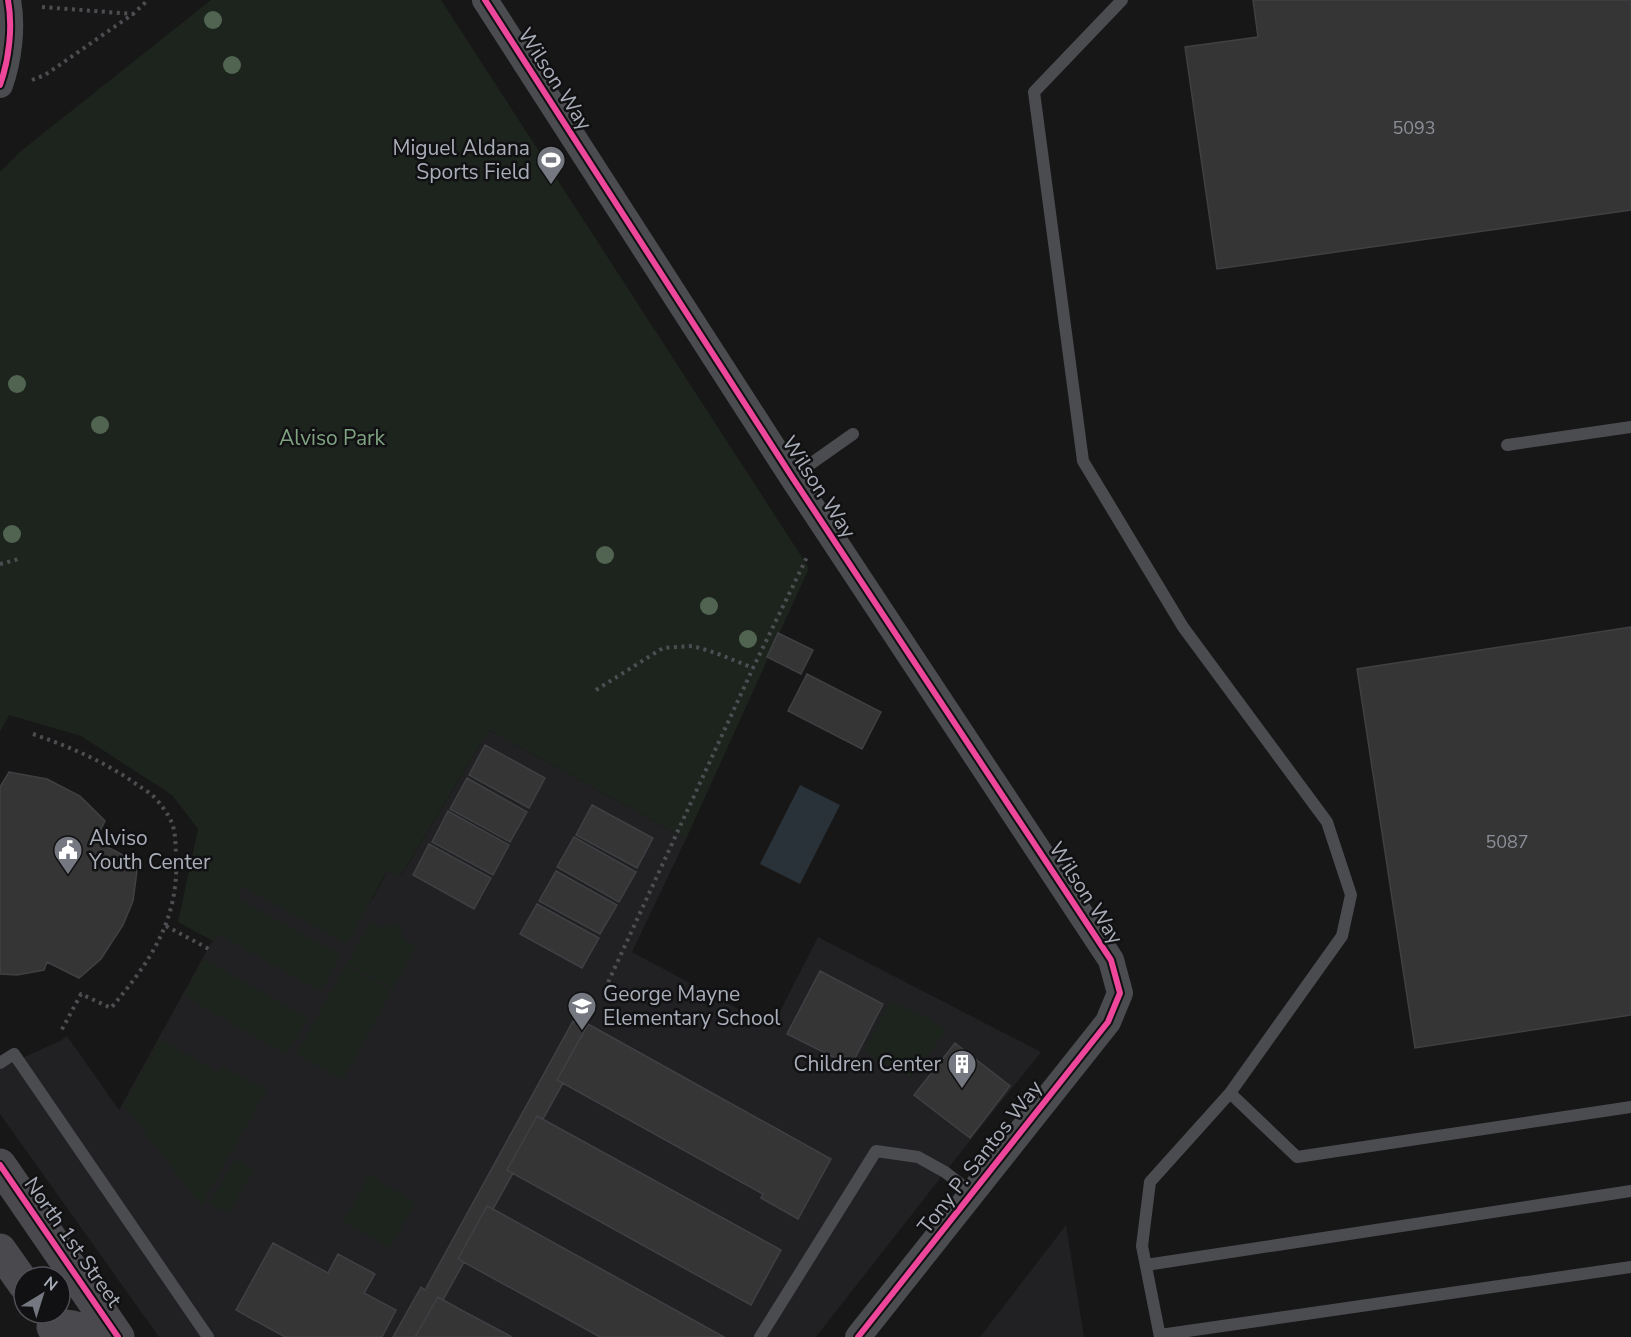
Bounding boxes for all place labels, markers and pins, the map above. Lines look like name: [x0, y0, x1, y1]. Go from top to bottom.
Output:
place label: Miguel Aldana Sports Field: [392, 134, 530, 186]
sports icon: Miguel Aldana Sports Field: [535, 144, 567, 186]
place label: Alviso Youth Center: [88, 824, 211, 876]
public building icon: Alviso Youth Center: [52, 834, 84, 876]
place label: George Mayne Elementary School: [603, 980, 781, 1032]
school or university icon: George Mayne Elementary School: [566, 990, 598, 1032]
building icon: Children Center: [946, 1048, 978, 1090]
place label: Children Center: [793, 1050, 941, 1078]

